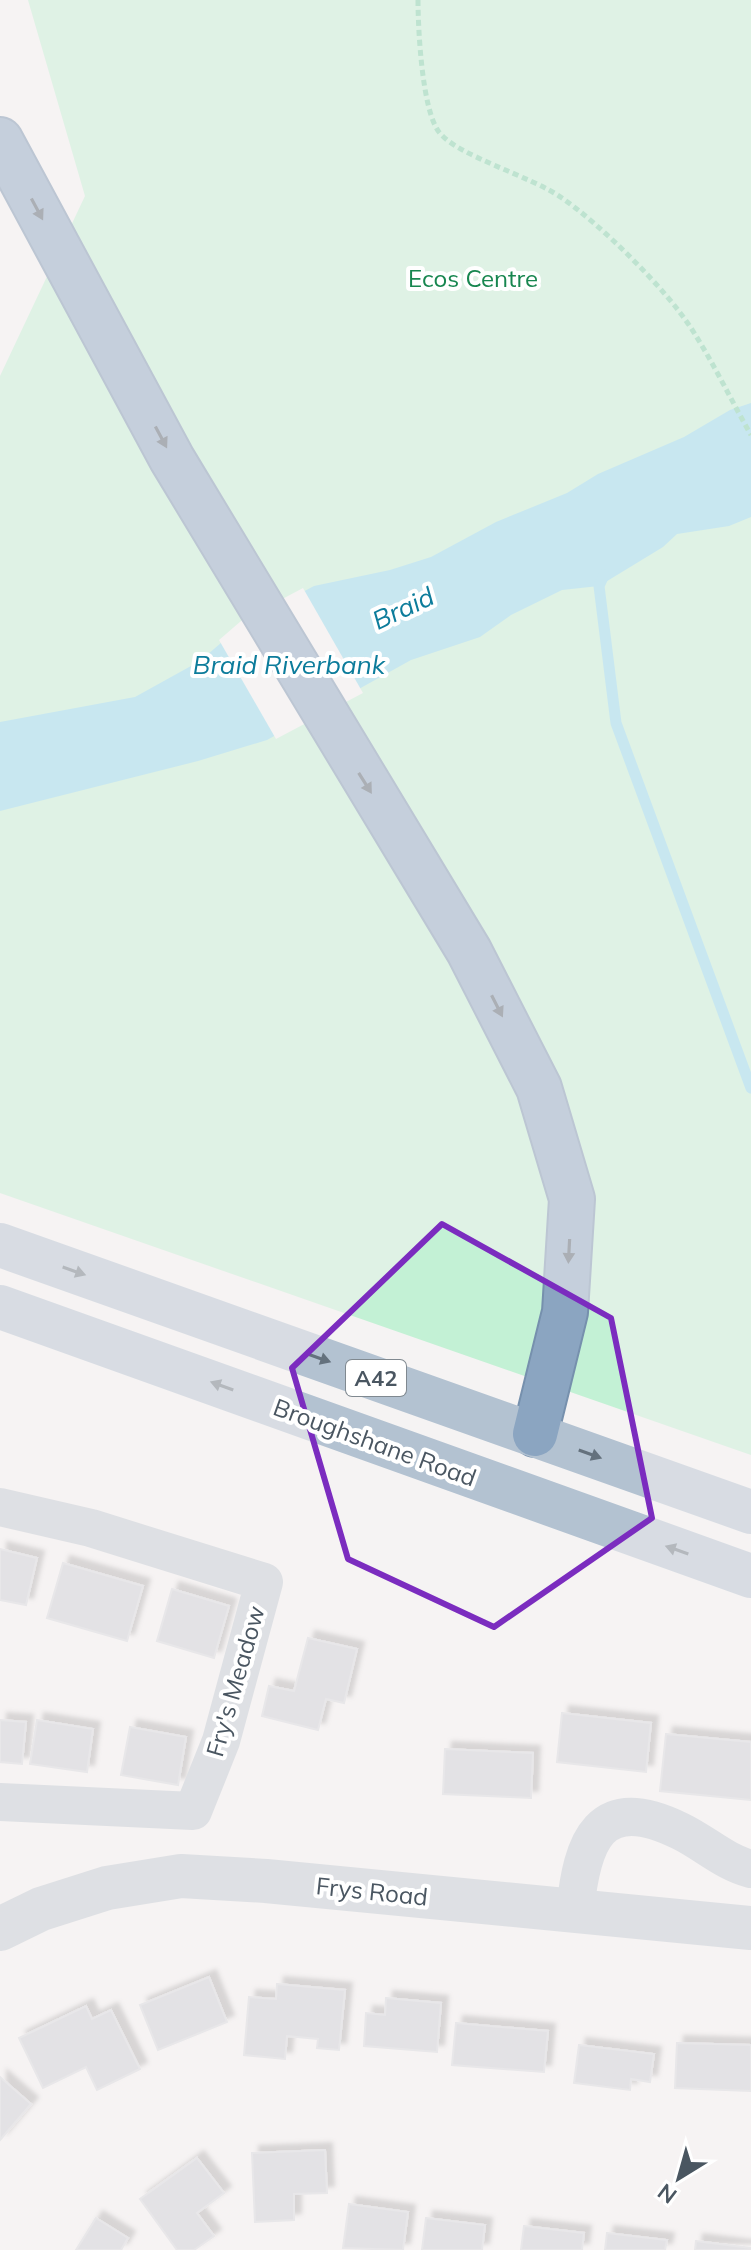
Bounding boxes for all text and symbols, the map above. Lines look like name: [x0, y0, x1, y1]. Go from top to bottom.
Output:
one-way arrow: [30, 197, 44, 220]
park label: Ecos Centre: [408, 263, 538, 293]
one-way arrow: [154, 426, 167, 449]
water label: Braid: [367, 579, 440, 637]
water label: Braid Riverbank: [193, 648, 386, 681]
one-way arrow: [358, 772, 372, 794]
one-way arrow: [491, 995, 504, 1018]
one-way arrow: [562, 1239, 575, 1265]
one-way arrow: [62, 1266, 86, 1278]
one-way arrow: [307, 1352, 331, 1364]
road number: A42: [346, 1360, 406, 1396]
one-way arrow: [210, 1379, 234, 1392]
street label: Broughshane Road: [270, 1391, 480, 1493]
one-way arrow: [578, 1448, 602, 1461]
one-way arrow: [665, 1543, 689, 1556]
street label: Fry's Meadow: [199, 1602, 271, 1760]
street label: Frys Road: [315, 1870, 429, 1912]
north arrow: [639, 2138, 719, 2218]
text: N: [652, 2178, 682, 2210]

